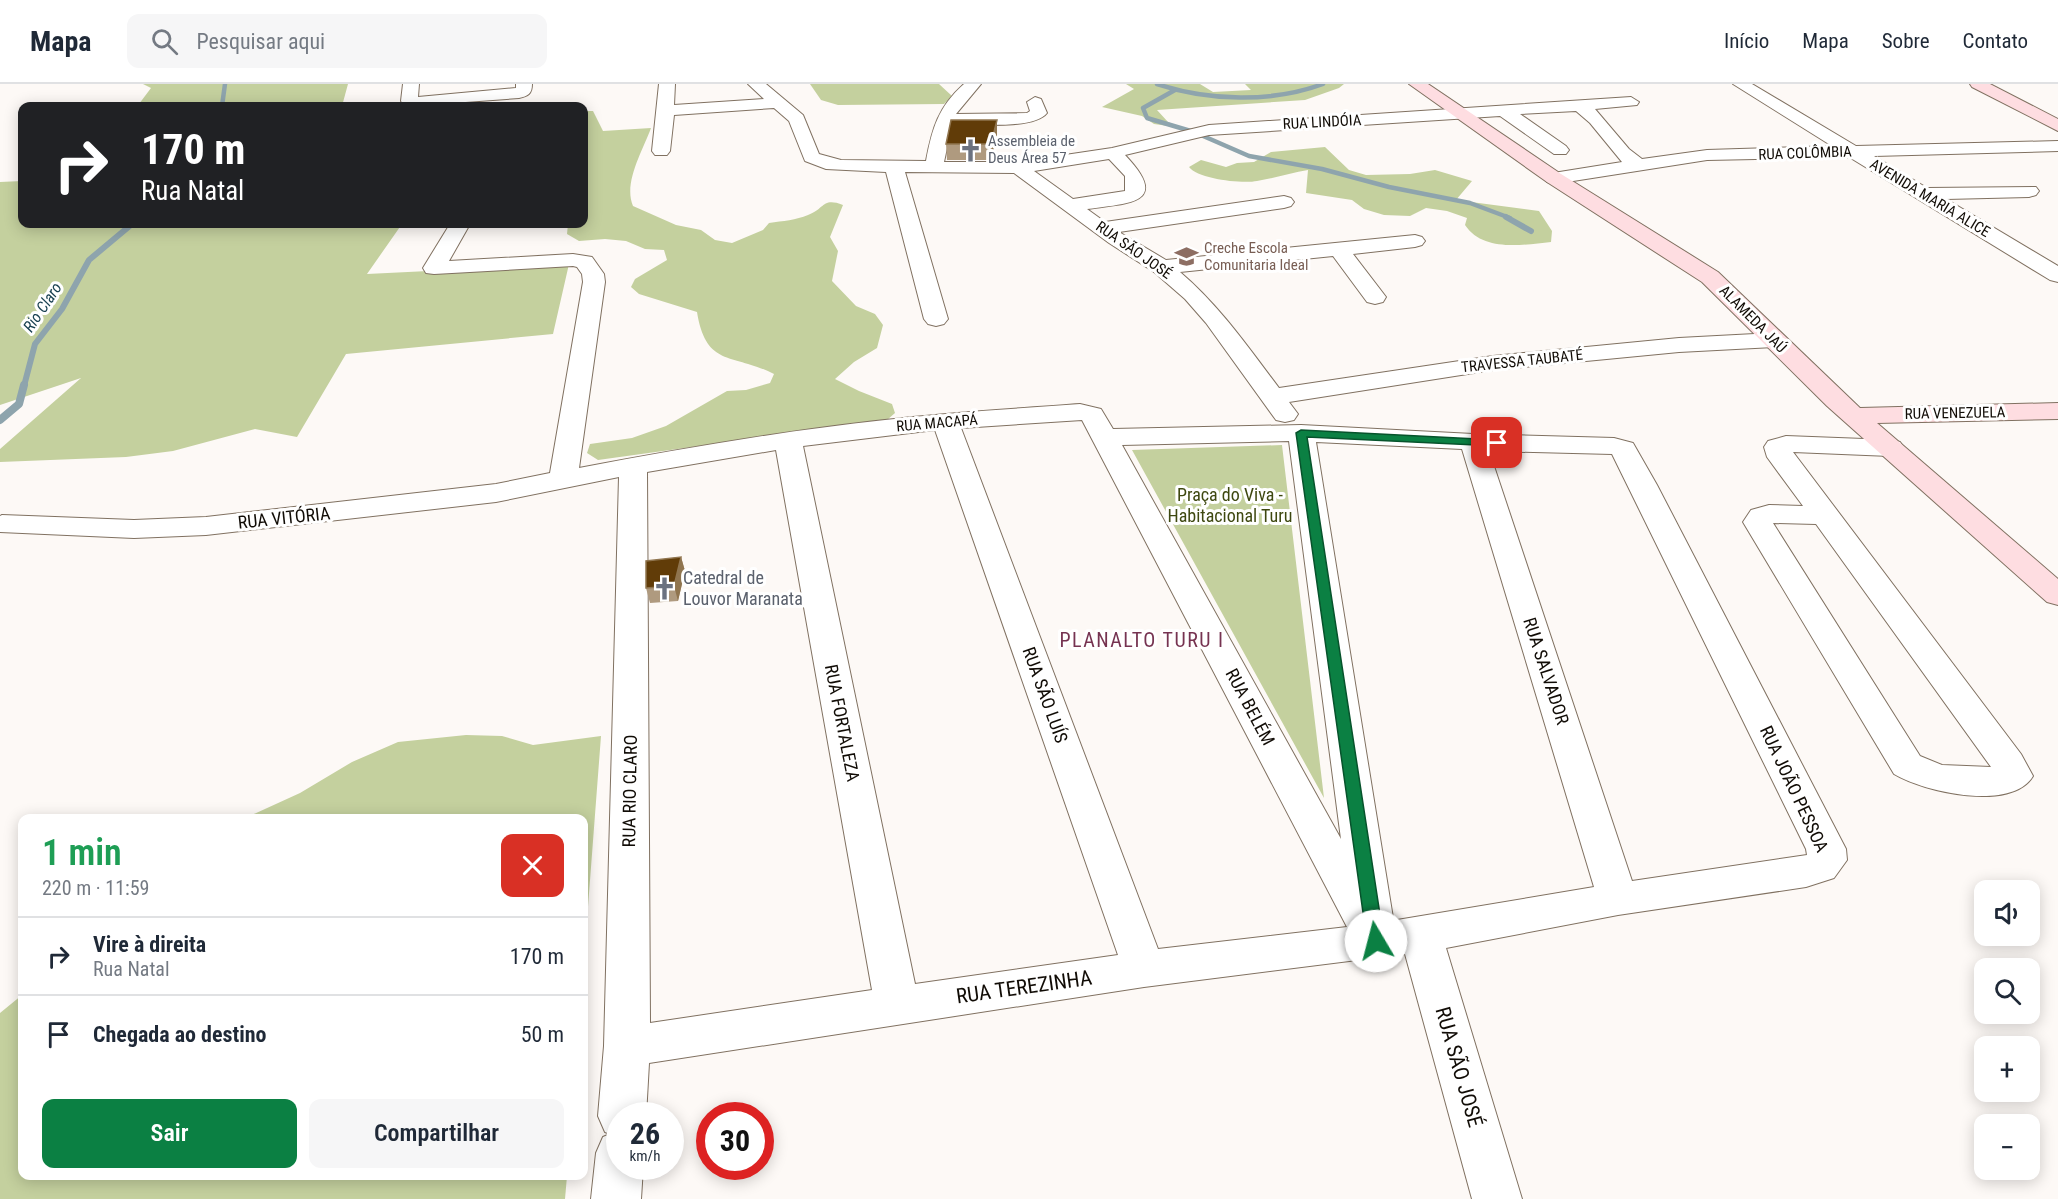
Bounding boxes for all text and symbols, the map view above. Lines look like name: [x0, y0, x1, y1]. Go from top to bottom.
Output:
search box: [127, 14, 547, 68]
text: Mapa: [30, 25, 91, 58]
icon: search: [148, 25, 181, 58]
text: Pesquisar aqui: [196, 29, 325, 54]
text: Início: [1724, 29, 1769, 53]
text: Mapa: [1802, 29, 1849, 53]
text: Sobre: [1882, 29, 1930, 53]
text: Contato: [1963, 29, 2028, 53]
street label: RUA LINDÓIA: [1282, 111, 1362, 133]
text: 170 m: [141, 125, 246, 174]
icon: right: [42, 126, 120, 204]
place label: Assembleia de Deus Área 57: [988, 132, 1075, 167]
church icon: Assembleia de Deus Área 57: [957, 137, 983, 163]
street label: RUA COLÔMBIA: [1758, 142, 1852, 164]
street label: AVENIDA MARIA ALICE: [1867, 155, 1993, 241]
text: Rua Natal: [141, 175, 244, 207]
street label: RUA SÃO JOSÉ: [1093, 217, 1175, 283]
place label: Creche Escola Comunitaria Ideal: [1204, 239, 1308, 274]
school or university icon: Creche Escola Comunitaria Ideal: [1173, 244, 1199, 270]
water label: Rio Claro: [19, 279, 66, 336]
street label: ALAMEDA JAÚ: [1716, 282, 1790, 356]
street label: TRAVESSA TAUBATÉ: [1460, 346, 1584, 376]
street label: RUA VENEZUELA: [1905, 403, 2006, 423]
street label: RUA MACAPÁ: [896, 410, 979, 436]
pin: [1471, 417, 1522, 468]
icon: arrive: [1480, 426, 1513, 459]
park label: Praça do Viva - Habitacional Turu: [1168, 484, 1292, 526]
street label: RUA VITÓRIA: [237, 502, 332, 533]
place label: Catedral de Louvor Maranata: [683, 567, 803, 609]
church icon: Catedral de Louvor Maranata: [652, 575, 678, 601]
street label: RUA SALVADOR: [1519, 615, 1574, 727]
district label: PLANALTO TURU I: [1059, 628, 1225, 652]
street label: RUA SÃO LUÍS: [1018, 644, 1073, 746]
street label: RUA FORTALEZA: [821, 663, 864, 784]
street label: RUA BELÉM: [1221, 665, 1279, 749]
street label: RUA JOÃO PESSOA: [1756, 722, 1833, 856]
street label: RUA RIO CLARO: [618, 734, 641, 848]
text: 1 min: [42, 832, 122, 874]
button: close: [501, 834, 564, 897]
text: 220 m · 11:59: [42, 876, 149, 900]
map controls: [1974, 880, 2040, 1180]
button: sound: [1974, 880, 2040, 946]
position arrow: [1344, 909, 1408, 973]
text: Vire à direita: [93, 932, 206, 957]
icon: right: [42, 940, 75, 973]
text: 170 m: [510, 944, 564, 969]
text: Rua Natal: [93, 957, 170, 981]
button: search: [1974, 958, 2040, 1024]
street label: RUA TEREZINHA: [955, 966, 1093, 1008]
street label: RUA SÃO JOSÉ: [1430, 1004, 1488, 1130]
icon: arrive: [42, 1018, 75, 1051]
text: Chegada ao destino: [93, 1022, 267, 1047]
text: 50 m: [521, 1022, 564, 1047]
button: +: [1974, 1036, 2040, 1102]
button: Sair: [42, 1099, 297, 1168]
button: Compartilhar: [309, 1099, 564, 1168]
speed limit sign: 30: [696, 1102, 774, 1180]
button: −: [1974, 1114, 2040, 1180]
text: 26: [630, 1116, 660, 1151]
text: km/h: [630, 1147, 660, 1165]

